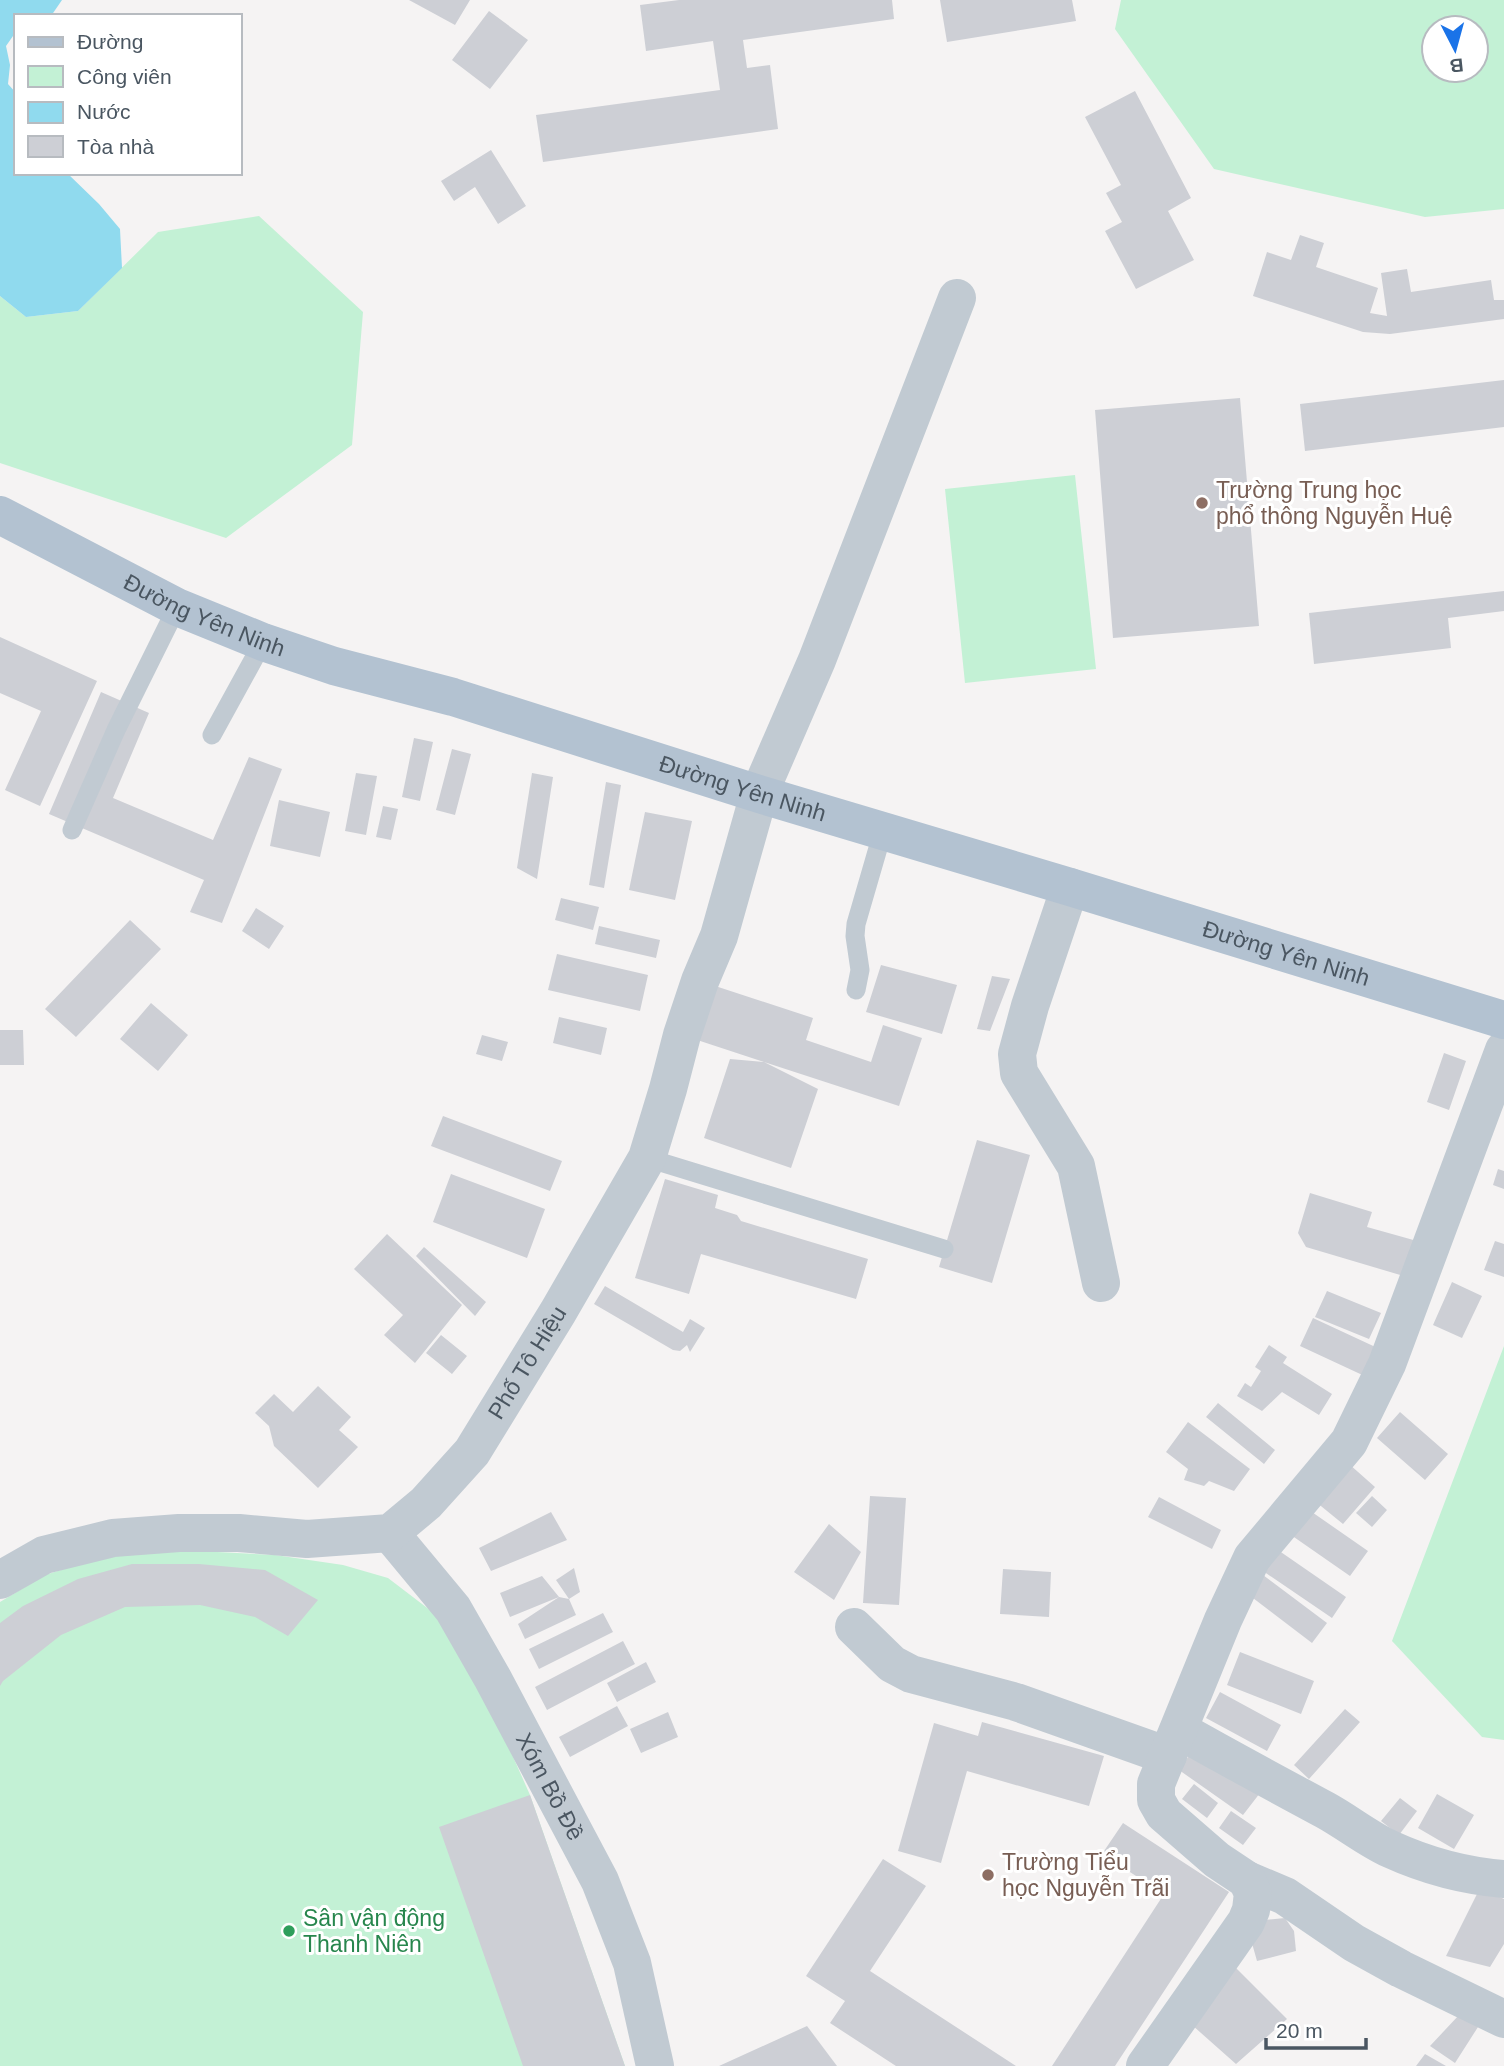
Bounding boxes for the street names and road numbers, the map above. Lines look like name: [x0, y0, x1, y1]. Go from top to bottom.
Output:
street label: Đường Yên Ninh: [119, 569, 288, 661]
street label: Đường Yên Ninh: [656, 750, 829, 826]
street label: Đường Yên Ninh: [1200, 915, 1373, 991]
street label: Phố Tô Hiệu: [483, 1301, 571, 1424]
street label: Xóm Bồ Đề: [511, 1728, 589, 1845]

